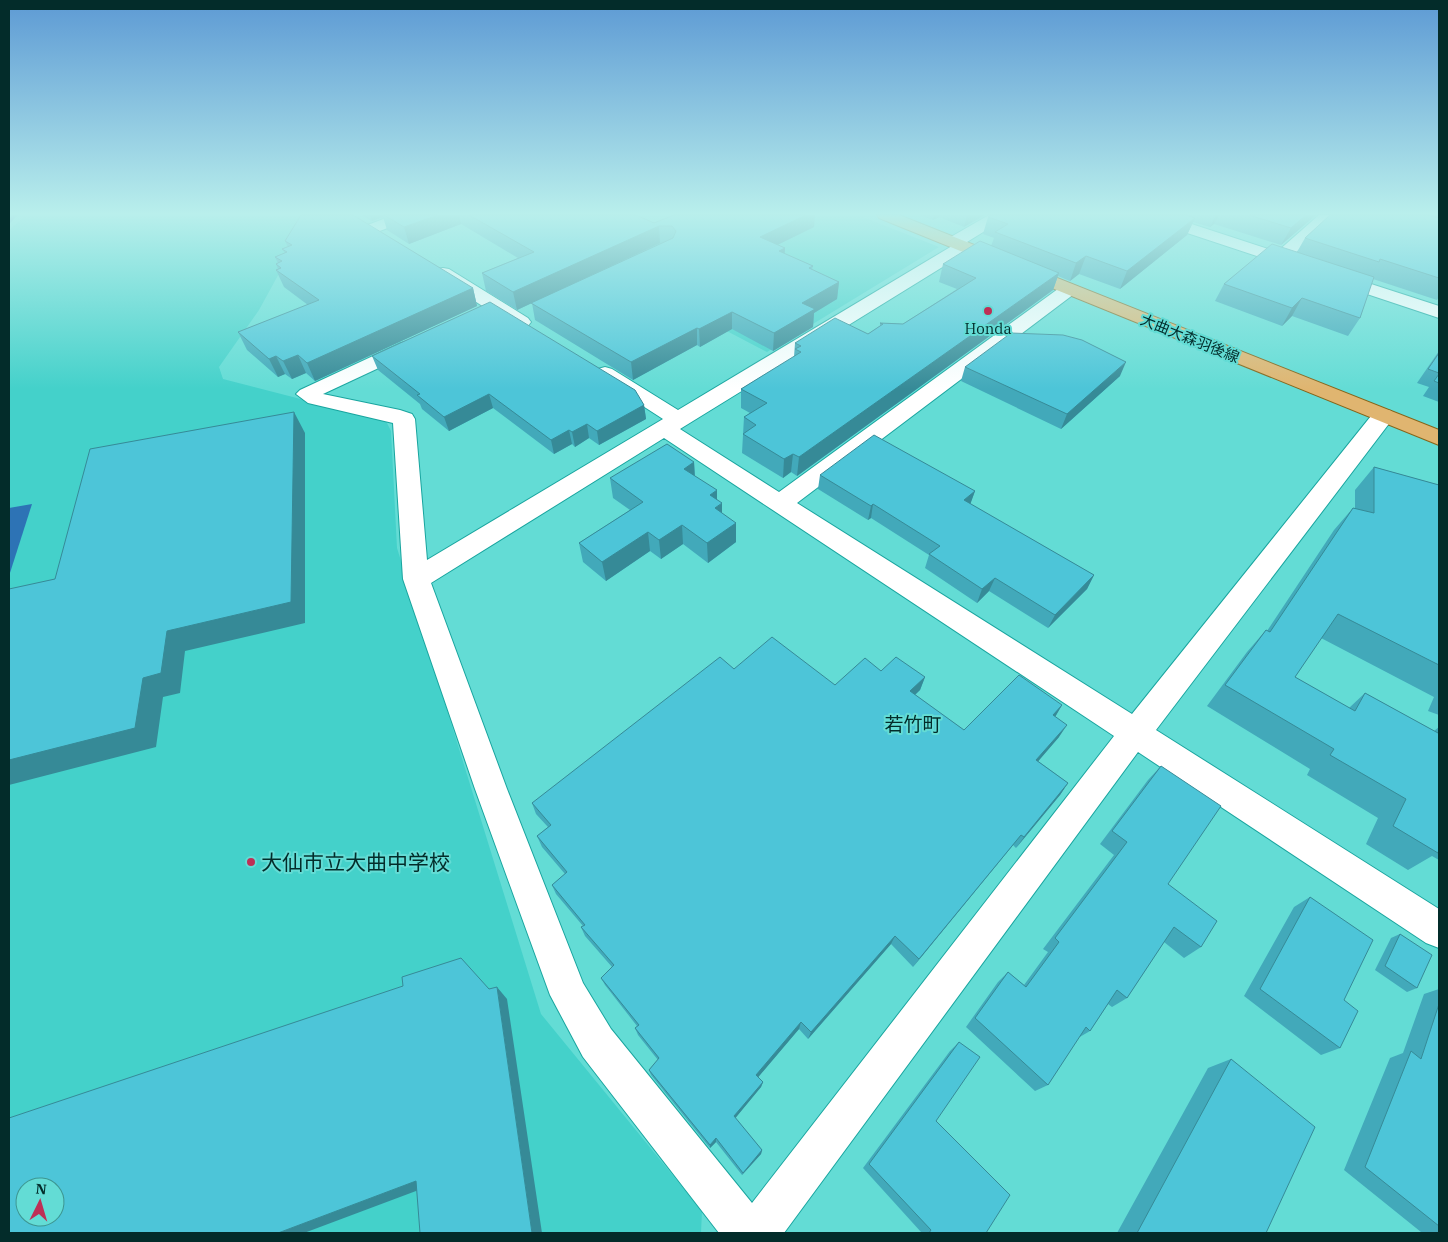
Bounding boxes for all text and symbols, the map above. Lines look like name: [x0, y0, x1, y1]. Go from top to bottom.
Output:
marker: Honda: [982, 305, 994, 317]
street label: 大曲大森羽後線: [1138, 310, 1242, 366]
place label: Honda: [964, 319, 1012, 338]
district label: 若竹町: [884, 712, 942, 736]
place label: 大仙市立大曲中学校: [261, 848, 450, 876]
marker: 大仙市立大曲中学校: [245, 856, 257, 868]
north arrow: [15, 1177, 65, 1227]
text: N: [35, 1180, 47, 1198]

